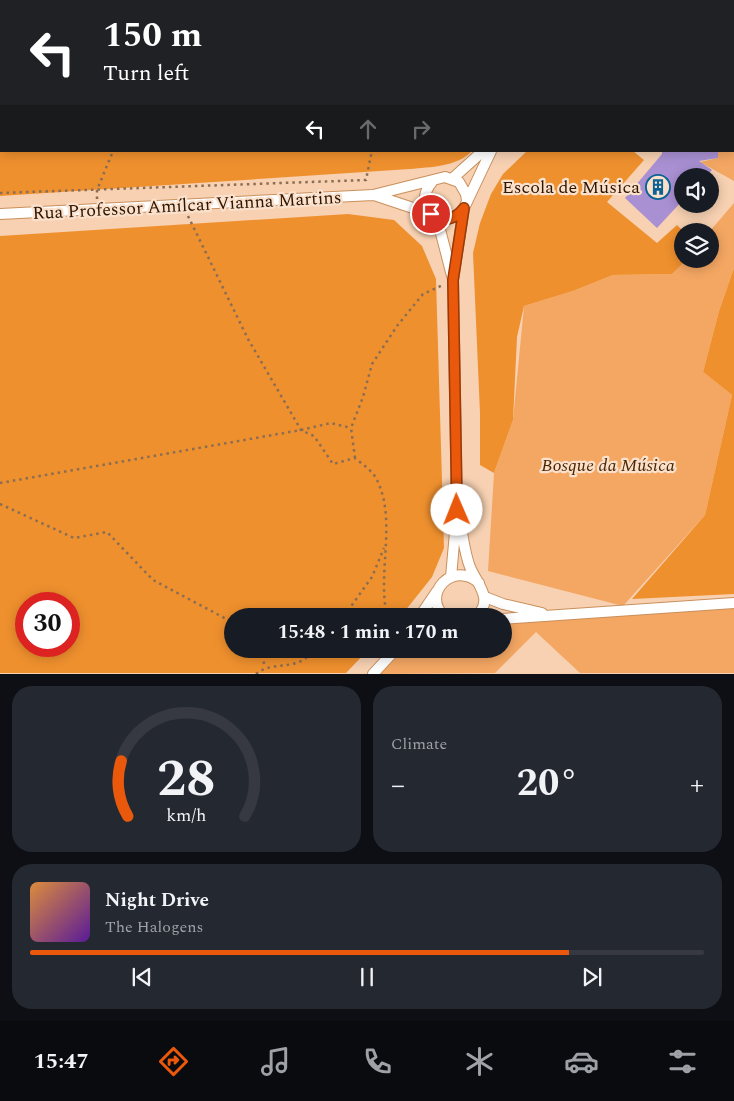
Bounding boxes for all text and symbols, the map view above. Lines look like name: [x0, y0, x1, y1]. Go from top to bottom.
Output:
text: 150 m: [103, 9, 202, 62]
icon: left: [20, 20, 85, 85]
text: Turn left: [103, 57, 189, 90]
icon: left: [301, 115, 329, 143]
icon: ahead: [354, 115, 382, 143]
icon: right: [407, 115, 435, 143]
map controls: [674, 168, 719, 268]
button: sound: [674, 168, 719, 213]
place label: Escola de Música: [502, 174, 640, 201]
building icon: Escola de Música: [645, 174, 671, 200]
street label: Rua Professor Amílcar Vianna Martins: [32, 184, 342, 227]
pin: [410, 193, 452, 235]
icon: arrive: [417, 200, 445, 228]
button: layers: [674, 223, 719, 268]
park label: Bosque da Música: [541, 452, 675, 479]
position arrow: [430, 483, 482, 535]
speed limit sign: 30: [15, 592, 80, 657]
text: 15:48 · 1 min · 170 m: [278, 618, 458, 647]
text: Climate: [391, 732, 447, 756]
text: 28: [157, 740, 216, 819]
text: 20°: [517, 755, 578, 813]
text: −: [391, 764, 405, 807]
text: +: [690, 764, 704, 807]
text: km/h: [166, 802, 207, 829]
text: Night Drive: [105, 886, 209, 915]
text: The Halogens: [105, 915, 203, 939]
icon: previous: [128, 963, 156, 991]
icon: pause: [353, 963, 381, 991]
icon: next: [578, 963, 606, 991]
icon: directions: [156, 1044, 191, 1079]
icon: music: [258, 1044, 293, 1079]
icon: phone: [360, 1044, 395, 1079]
icon: climate: [462, 1044, 497, 1079]
icon: car: [564, 1044, 599, 1079]
icon: filters: [665, 1044, 700, 1079]
text: 15:47: [33, 1045, 89, 1078]

